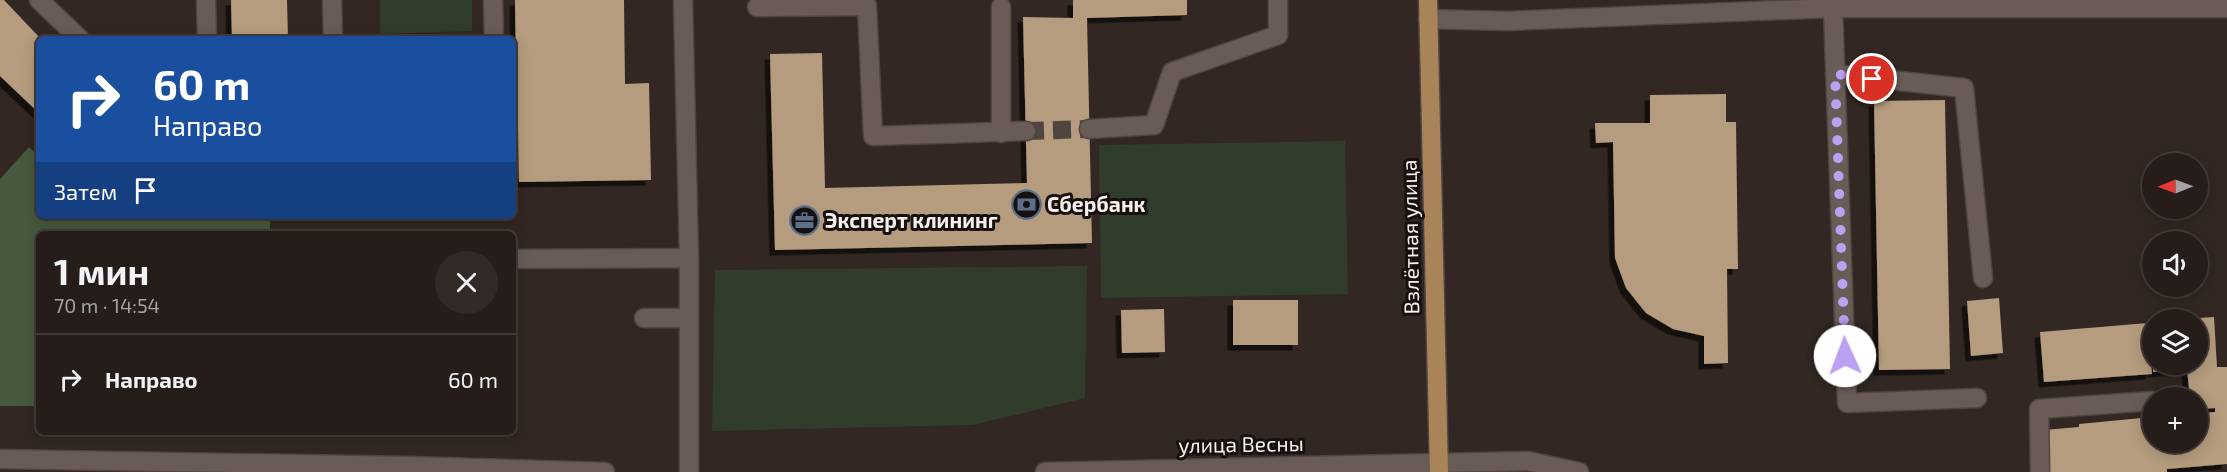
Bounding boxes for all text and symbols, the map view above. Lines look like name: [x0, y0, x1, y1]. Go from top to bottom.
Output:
pin: [1846, 53, 1897, 104]
text: 60 m: [153, 58, 250, 108]
icon: right: [54, 60, 132, 138]
icon: arrive: [1855, 62, 1888, 95]
text: Направо: [153, 109, 262, 141]
north arrow: [2142, 153, 2208, 219]
map controls: [2142, 153, 2208, 453]
street label: Взлётная улица: [1396, 159, 1424, 315]
icon: arrive: [129, 174, 162, 207]
text: Затем: [54, 178, 117, 204]
bank icon: Сбербанк: [1010, 189, 1042, 221]
place label: Сбербанк: [1047, 191, 1146, 216]
office icon: Эксперт клининг: [788, 205, 820, 237]
place label: Эксперт клининг: [825, 207, 998, 232]
button: sound: [2142, 231, 2208, 297]
text: 1 мин: [54, 249, 149, 292]
button: close: [435, 251, 498, 314]
text: 70 m · 14:54: [54, 293, 160, 317]
button: layers: [2142, 309, 2208, 375]
position arrow: [1813, 324, 1877, 388]
icon: right: [54, 363, 87, 396]
text: Направо: [105, 366, 198, 392]
text: 60 m: [448, 366, 498, 392]
button: +: [2142, 387, 2208, 453]
street label: улица Весны: [1178, 430, 1304, 458]

